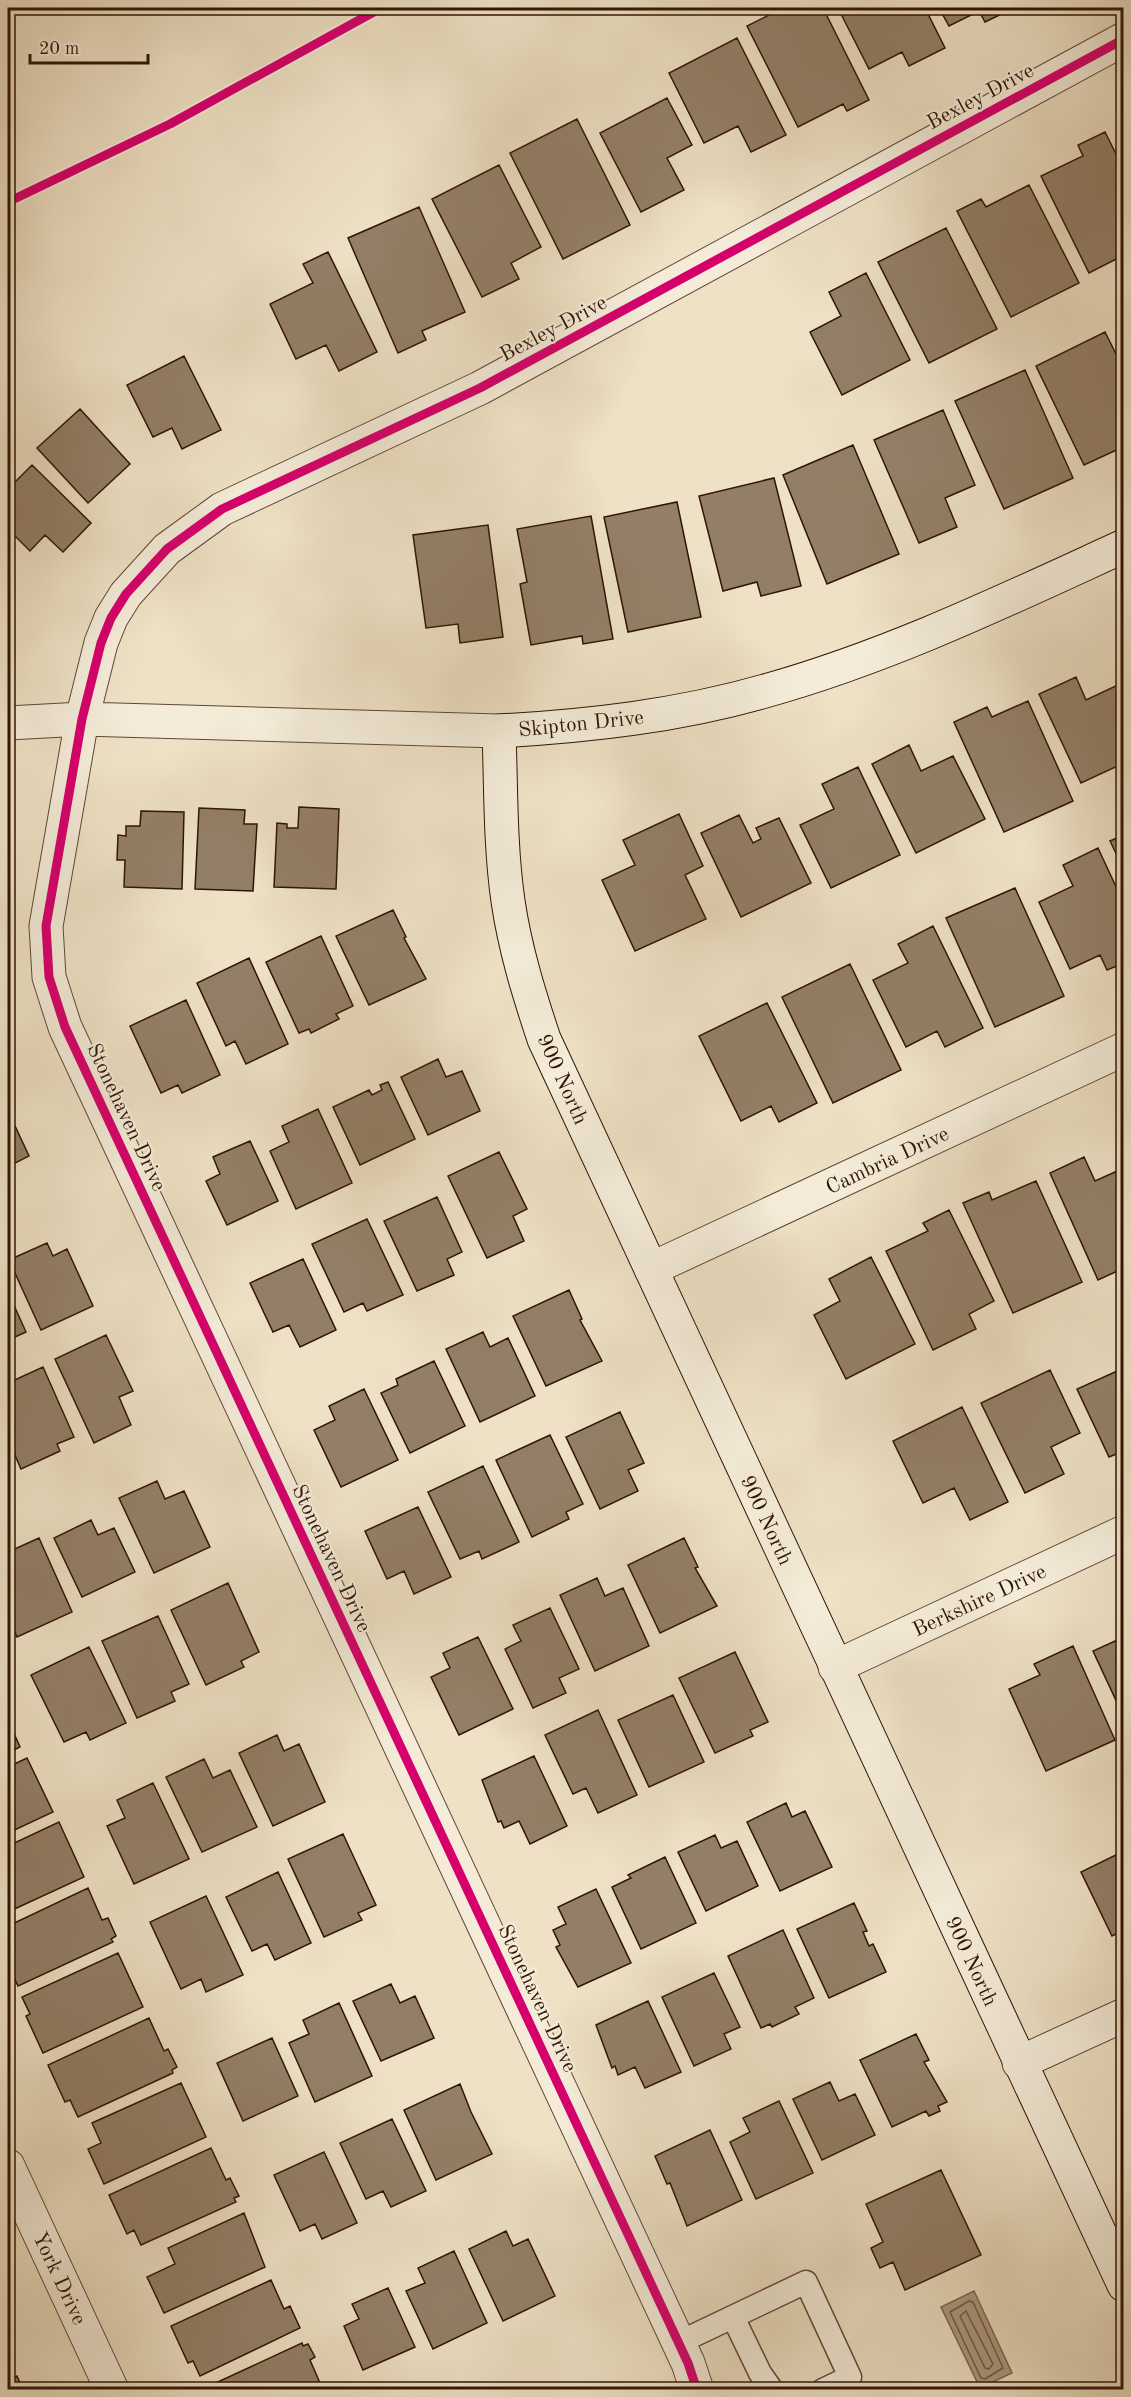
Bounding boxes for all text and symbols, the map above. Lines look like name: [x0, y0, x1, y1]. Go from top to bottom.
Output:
scale bar: [30, 27, 148, 65]
text: 20 m: [39, 40, 79, 58]
street label: Bexley Drive: [924, 60, 1038, 134]
street label: Bexley Drive: [497, 292, 611, 366]
street label: Skipton Drive: [517, 707, 645, 742]
street label: 900 North: [532, 1031, 591, 1128]
street label: Stonehaven Drive: [82, 1041, 169, 1195]
street label: Cambria Drive: [823, 1124, 952, 1199]
street label: 900 North: [736, 1473, 796, 1569]
street label: Stonehaven Drive: [287, 1482, 374, 1636]
street label: Berkshire Drive: [910, 1561, 1050, 1641]
street label: 900 North: [941, 1914, 1001, 2010]
street label: Stonehaven Drive: [493, 1922, 580, 2076]
street label: York Drive: [28, 2229, 89, 2328]

